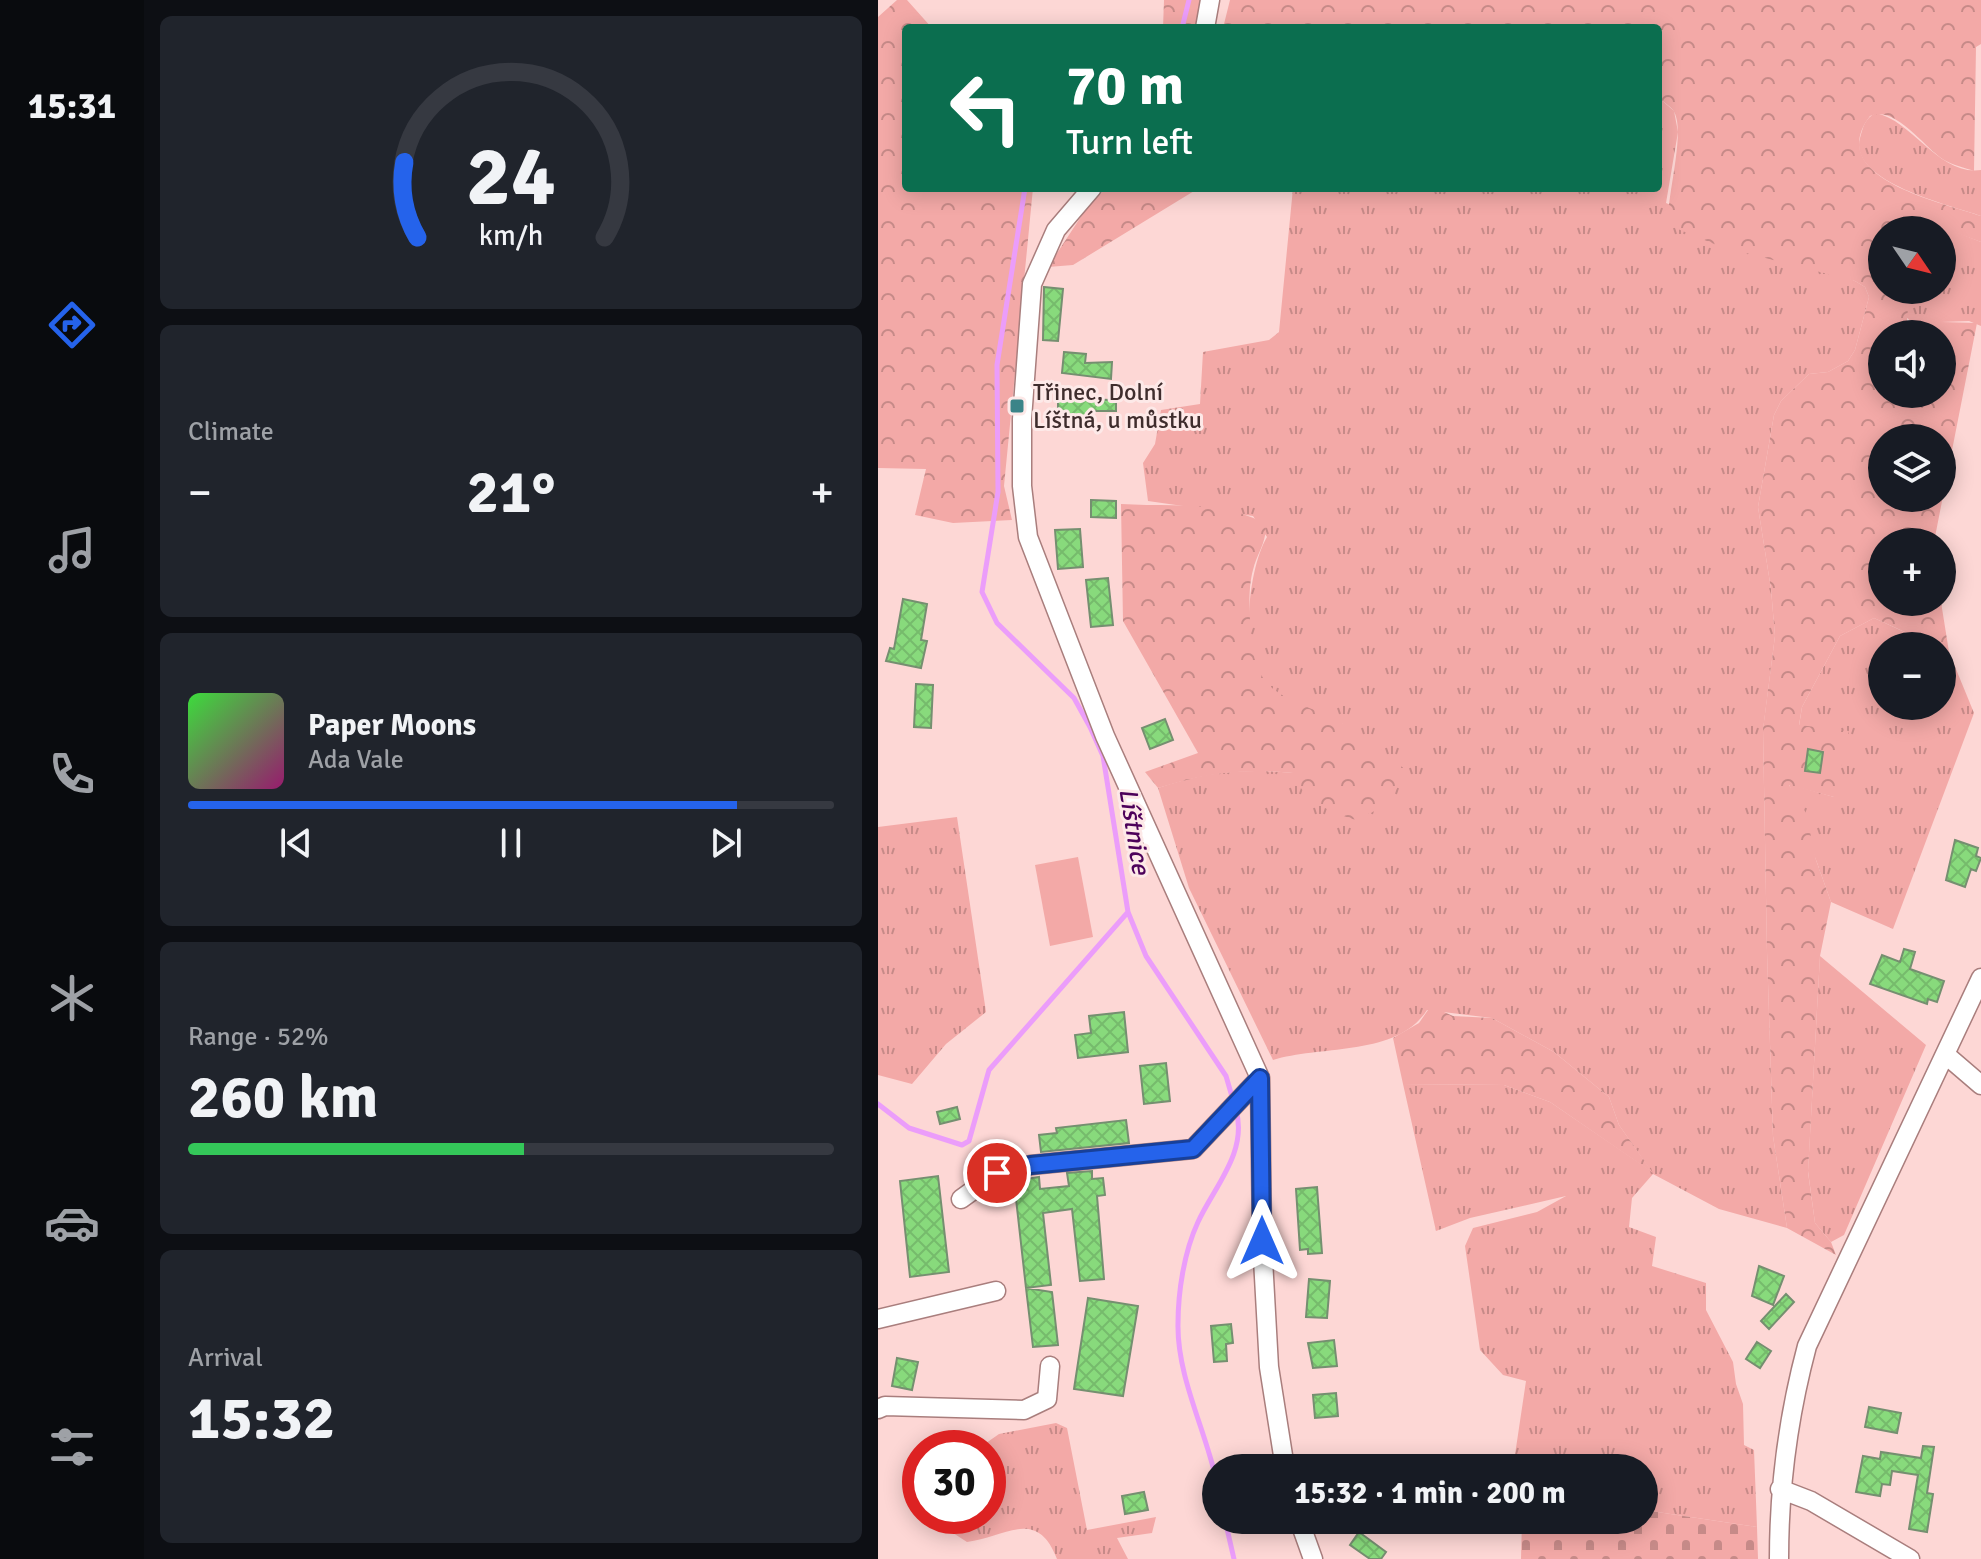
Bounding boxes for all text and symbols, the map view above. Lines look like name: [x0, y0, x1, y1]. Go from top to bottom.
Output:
text: 70 m: [1066, 51, 1184, 120]
icon: left: [934, 56, 1038, 160]
text: 15:31: [28, 84, 116, 129]
text: Turn left: [1066, 120, 1193, 165]
text: 24: [466, 126, 556, 228]
north arrow: [1868, 216, 1956, 304]
map controls: [1868, 216, 1956, 720]
text: km/h: [479, 218, 543, 253]
icon: directions: [44, 297, 100, 353]
button: sound: [1868, 320, 1956, 408]
place label: Třinec, Dolní Líštná, u můstku: [1033, 377, 1202, 435]
marker: Třinec, Dolní Líštná, u můstku: [1008, 397, 1026, 415]
text: Climate: [188, 416, 274, 448]
button: layers: [1868, 424, 1956, 512]
text: 21°: [467, 456, 555, 530]
text: −: [188, 466, 212, 520]
text: +: [810, 466, 834, 520]
icon: music: [44, 522, 100, 578]
button: +: [1868, 528, 1956, 616]
button: −: [1868, 632, 1956, 720]
text: Paper Moons: [308, 707, 476, 744]
text: Ada Vale: [308, 744, 404, 776]
icon: phone: [44, 746, 100, 802]
water label: Líštnice: [1111, 786, 1157, 879]
icon: previous: [274, 821, 318, 865]
icon: pause: [489, 821, 533, 865]
icon: next: [704, 821, 748, 865]
icon: climate: [44, 970, 100, 1026]
text: Range · 52%: [188, 1021, 329, 1053]
text: 260 km: [188, 1061, 378, 1135]
pin: [963, 1139, 1031, 1207]
icon: arrive: [975, 1151, 1019, 1195]
icon: car: [44, 1195, 100, 1251]
position arrow: [1220, 1199, 1304, 1283]
text: Arrival: [188, 1342, 263, 1374]
text: 15:32: [188, 1382, 335, 1456]
icon: filters: [44, 1419, 100, 1475]
speed limit sign: 30: [902, 1430, 1006, 1534]
text: 15:32 · 1 min · 200 m: [1294, 1475, 1566, 1512]

